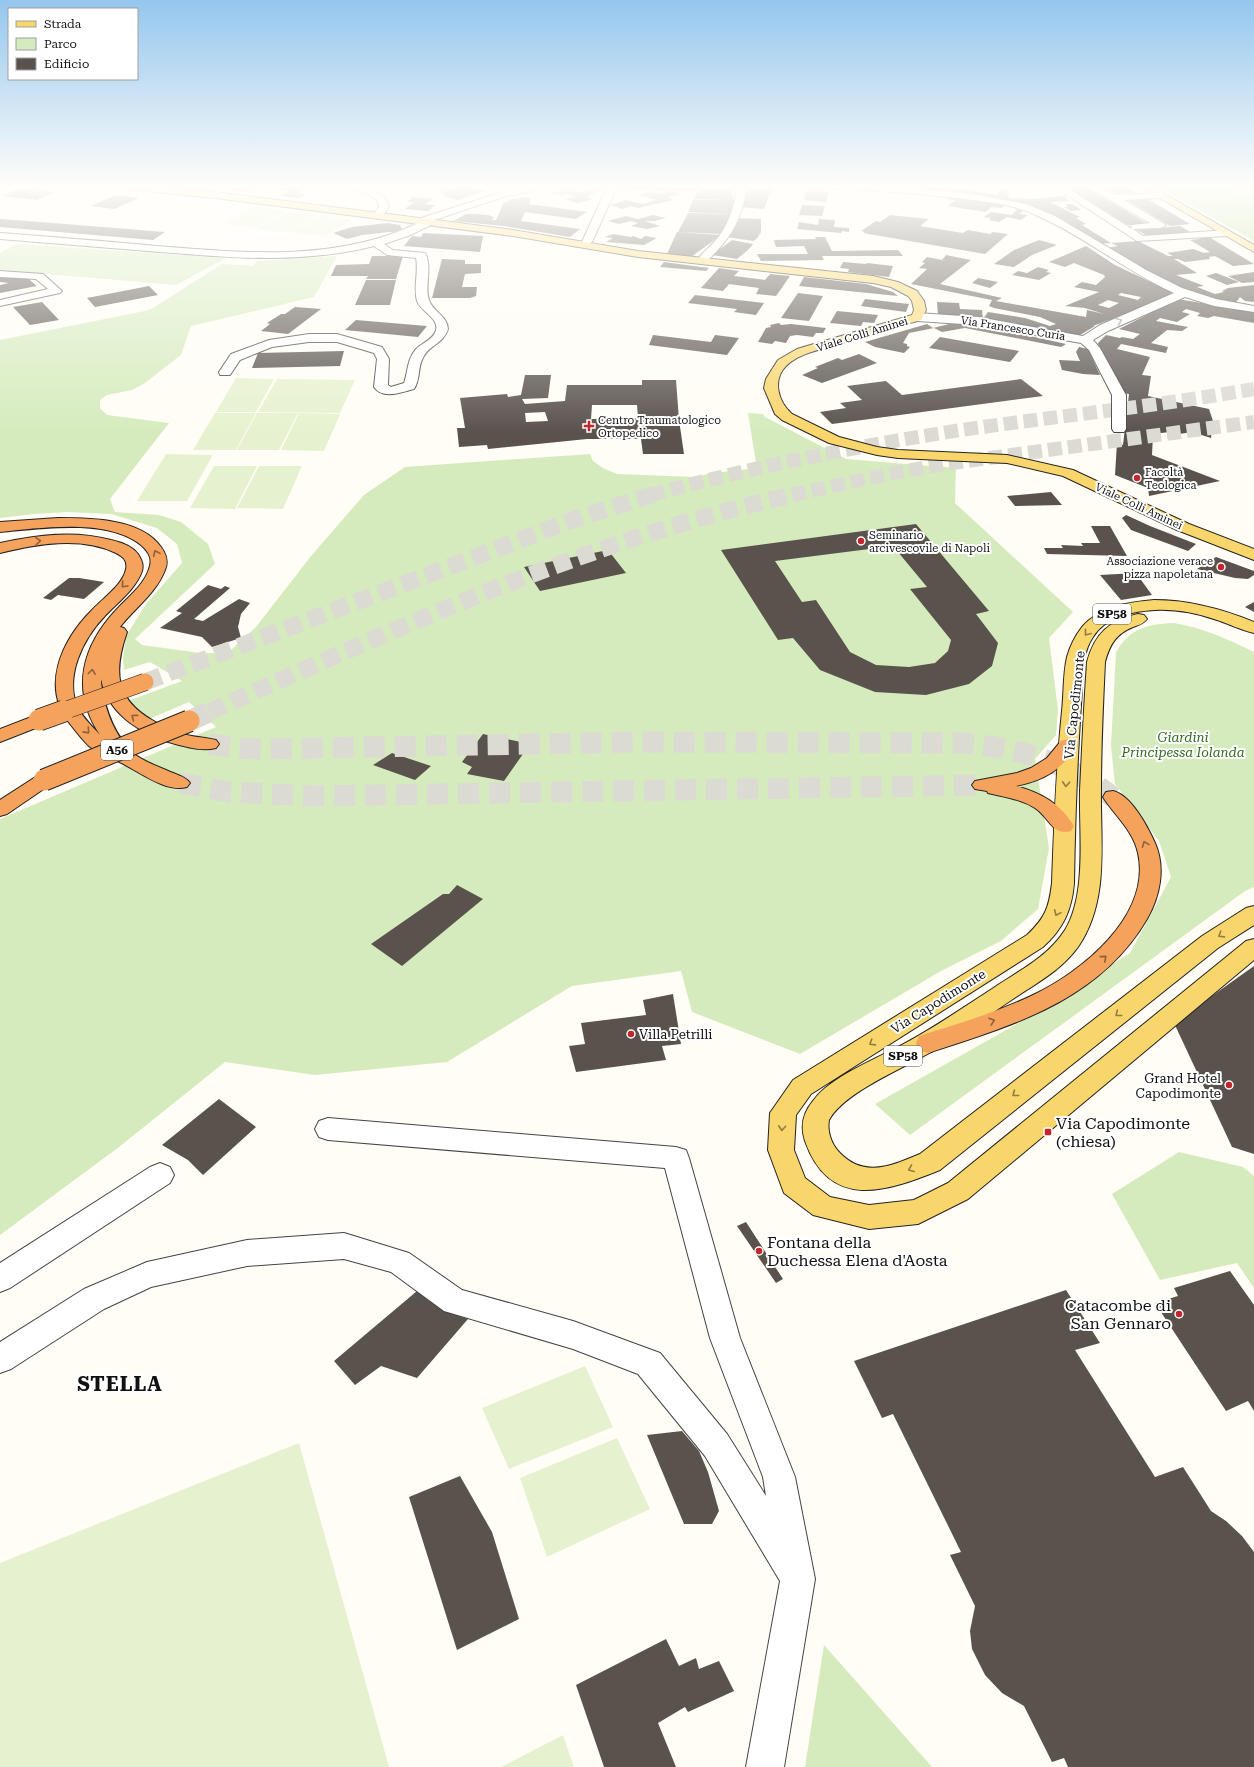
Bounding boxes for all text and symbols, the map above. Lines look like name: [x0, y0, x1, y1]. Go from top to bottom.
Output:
legend: [8, 8, 138, 80]
text: Strada: [44, 17, 82, 31]
text: Parco: [44, 37, 77, 51]
text: Edificio: [44, 57, 89, 71]
street label: Viale Colli Aminei: [815, 314, 910, 355]
street label: Via Francesco Curia: [960, 314, 1066, 343]
one-way arrow: [1116, 318, 1123, 326]
place label: Centro Traumatologico Ortopedico: [598, 414, 721, 440]
marker: Centro Traumatologico Ortopedico: [583, 420, 595, 432]
place label: Facoltà Teologica: [1145, 466, 1196, 492]
marker: Facoltà Teologica: [1132, 473, 1142, 483]
street label: Viale Colli Aminei: [1093, 480, 1185, 533]
place label: Seminario arcivescovile di Napoli: [869, 529, 990, 555]
marker: Seminario arcivescovile di Napoli: [856, 536, 866, 546]
one-way arrow: [35, 537, 41, 546]
one-way arrow: [153, 550, 161, 557]
place label: Associazione verace pizza napoletana: [1106, 555, 1213, 581]
marker: Associazione verace pizza napoletana: [1216, 562, 1226, 572]
one-way arrow: [121, 580, 129, 588]
road number: SP58: [1093, 604, 1131, 624]
one-way arrow: [1085, 629, 1092, 636]
street label: Via Capodimonte: [1061, 650, 1088, 760]
one-way arrow: [87, 669, 96, 675]
one-way arrow: [131, 715, 138, 722]
one-way arrow: [82, 727, 89, 734]
park label: Giardini Principessa Iolanda: [1121, 730, 1245, 760]
road number: A56: [101, 740, 133, 760]
one-way arrow: [1062, 781, 1071, 787]
one-way arrow: [1142, 840, 1150, 847]
one-way arrow: [1054, 910, 1062, 917]
one-way arrow: [1218, 930, 1225, 938]
one-way arrow: [1100, 956, 1107, 963]
street label: Via Capodimonte: [888, 966, 988, 1037]
one-way arrow: [1115, 1009, 1122, 1016]
one-way arrow: [988, 1017, 995, 1026]
place label: Villa Petrilli: [639, 1027, 712, 1042]
marker: Villa Petrilli: [626, 1029, 636, 1039]
one-way arrow: [869, 1038, 876, 1045]
road number: SP58: [884, 1046, 922, 1066]
place label: Grand Hotel Capodimonte: [1136, 1071, 1221, 1101]
marker: Grand Hotel Capodimonte: [1224, 1080, 1234, 1090]
one-way arrow: [1013, 1089, 1020, 1096]
place label: Via Capodimonte (chiesa): [1056, 1114, 1190, 1151]
one-way arrow: [778, 1125, 787, 1131]
marker: Via Capodimonte (chiesa): [1043, 1127, 1053, 1137]
one-way arrow: [907, 1165, 914, 1173]
place label: Fontana della Duchessa Elena d'Aosta: [767, 1233, 948, 1270]
marker: Fontana della Duchessa Elena d'Aosta: [754, 1246, 764, 1256]
place label: Catacombe di San Gennaro: [1065, 1296, 1171, 1333]
marker: Catacombe di San Gennaro: [1174, 1309, 1184, 1319]
district label: STELLA: [77, 1372, 163, 1396]

